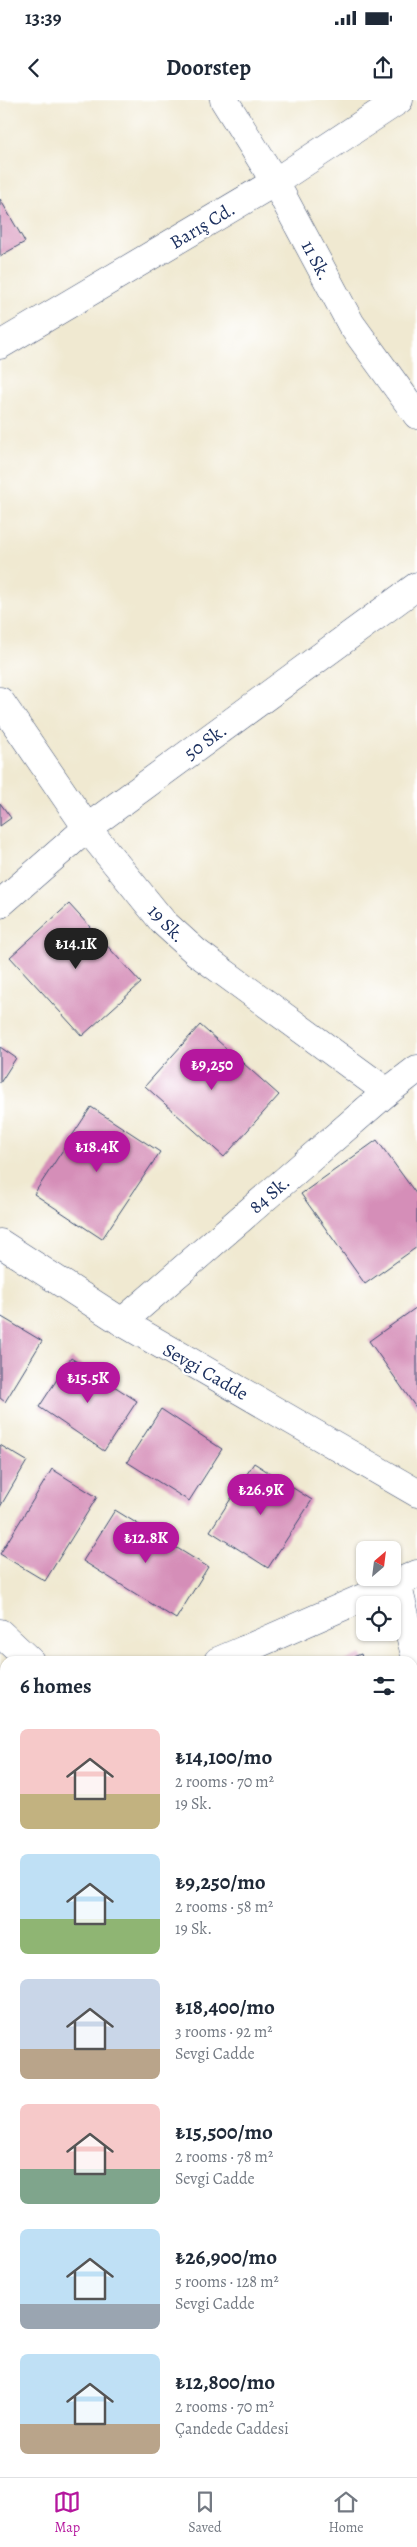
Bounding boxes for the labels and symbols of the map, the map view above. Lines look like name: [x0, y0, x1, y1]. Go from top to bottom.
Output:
street label: Barış Cd.: [165, 196, 240, 255]
street label: 11 Sk.: [295, 236, 337, 285]
street label: 50 Sk.: [179, 717, 232, 766]
street label: 19 Sk.: [142, 899, 191, 949]
pin: ₺14.1K: [35, 928, 117, 970]
pin: ₺9,250: [171, 1048, 253, 1091]
pin: ₺18.4K: [56, 1130, 138, 1173]
street label: 84 Sk.: [244, 1170, 296, 1220]
street label: Sevgi Cadde: [158, 1337, 253, 1407]
pin: ₺15.5K: [47, 1362, 129, 1404]
pin: ₺26.9K: [220, 1474, 302, 1516]
pin: ₺12.8K: [105, 1522, 187, 1564]
north arrow: [356, 1541, 401, 1586]

